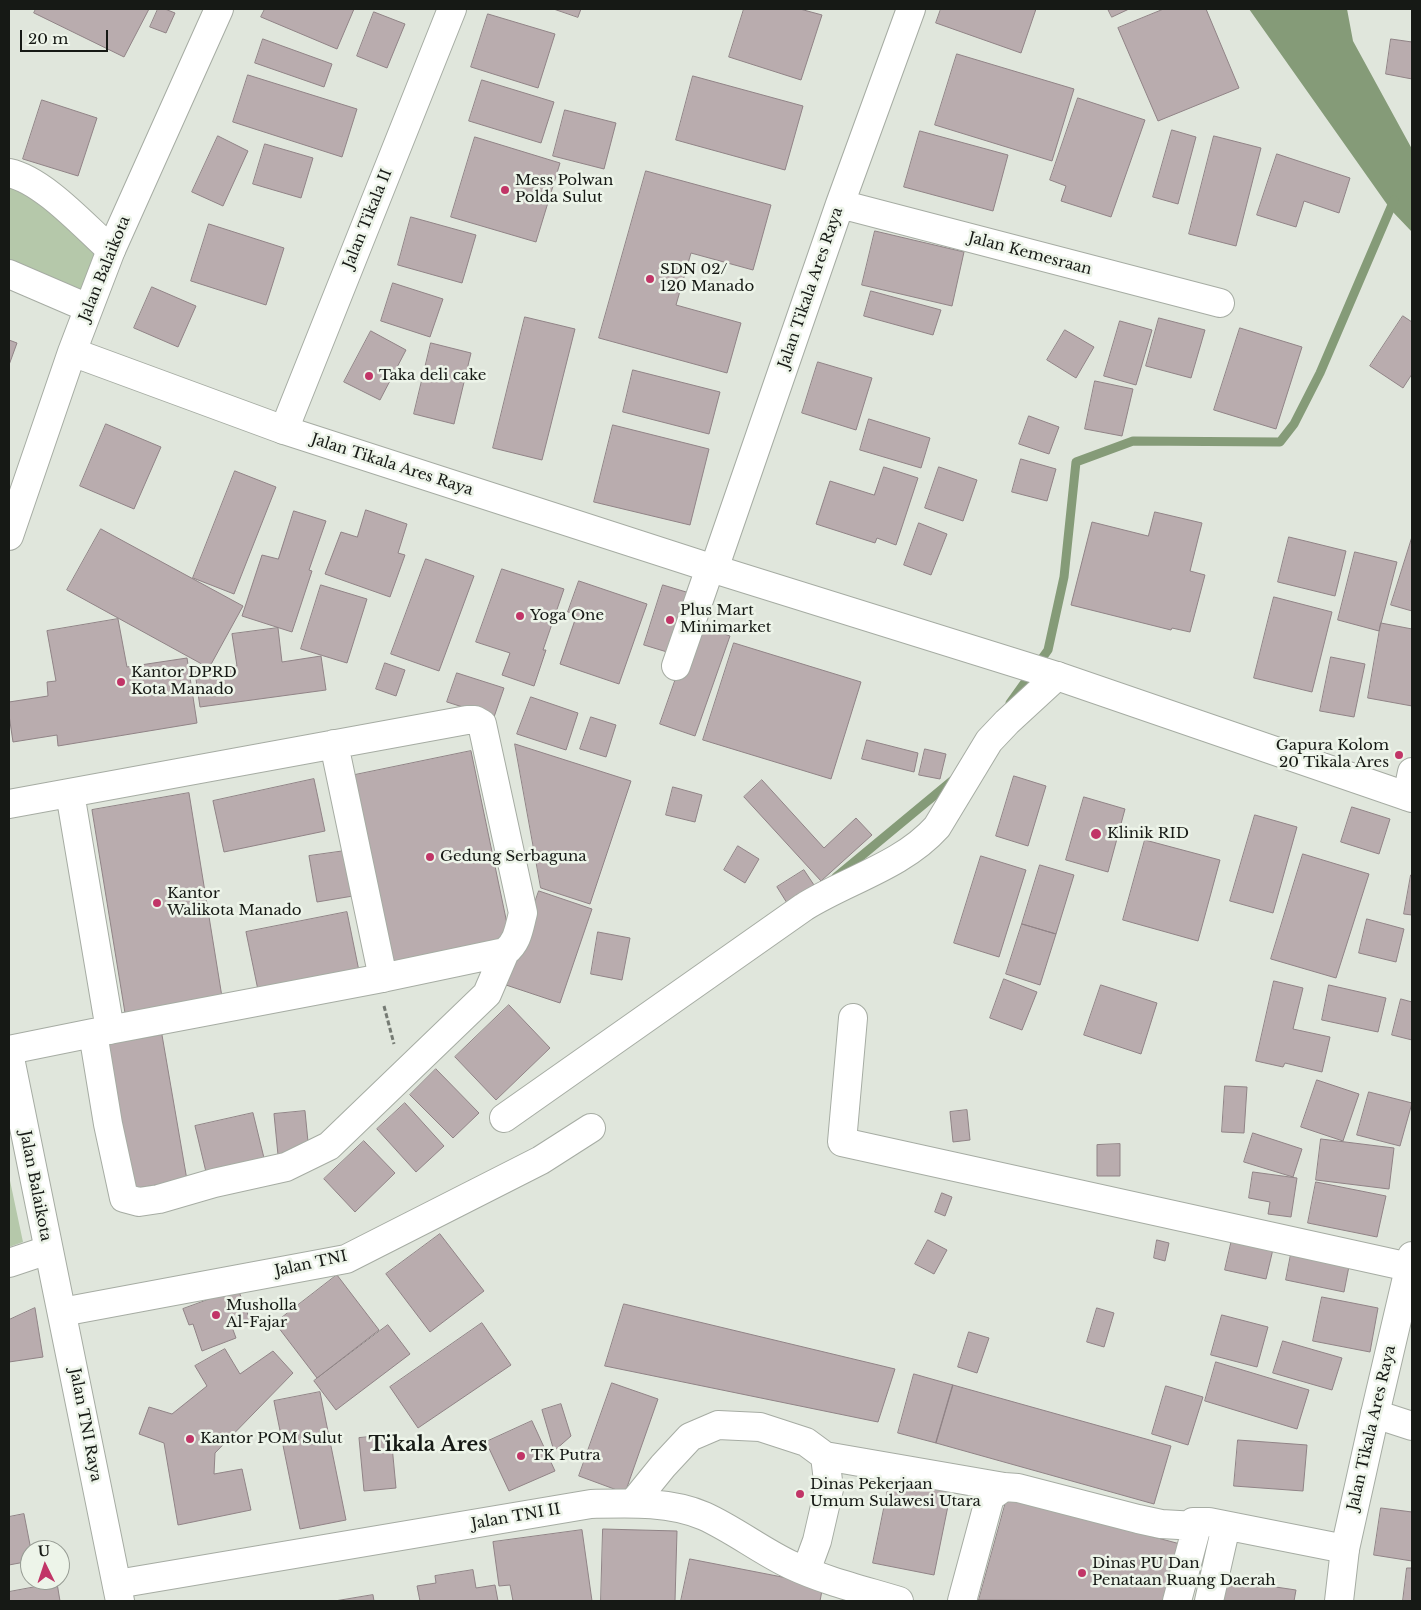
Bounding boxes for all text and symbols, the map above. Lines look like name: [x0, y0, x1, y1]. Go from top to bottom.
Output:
scale bar: [22, 20, 110, 52]
text: 20 m: [28, 29, 68, 48]
street label: Jalan Tikala II: [340, 167, 396, 271]
place label: Mess Polwan Polda Sulut: [515, 172, 613, 207]
marker: Mess Polwan Polda Sulut: [499, 184, 511, 196]
street label: Jalan Tikala Ares Raya: [775, 205, 847, 371]
street label: Jalan Balaikota: [76, 214, 134, 324]
street label: Jalan Kemesraan: [966, 229, 1094, 279]
place label: SDN 02/ 120 Manado: [660, 261, 754, 296]
marker: SDN 02/ 120 Manado: [644, 273, 656, 285]
place label: Taka deli cake: [379, 367, 486, 385]
marker: Taka deli cake: [363, 370, 375, 382]
street label: Jalan Tikala Ares Raya: [309, 430, 475, 500]
place label: Plus Mart Minimarket: [680, 602, 771, 637]
place label: Yoga One: [530, 607, 604, 625]
marker: Yoga One: [514, 610, 526, 622]
marker: Plus Mart Minimarket: [664, 614, 676, 626]
place label: Kantor DPRD Kota Manado: [131, 664, 237, 699]
marker: Kantor DPRD Kota Manado: [115, 676, 127, 688]
place label: Gapura Kolom 20 Tikala Ares: [1276, 737, 1389, 772]
marker: Gapura Kolom 20 Tikala Ares: [1393, 749, 1405, 761]
place label: Klinik RID: [1107, 825, 1189, 843]
marker: Klinik RID: [1089, 827, 1103, 841]
place label: Gedung Serbaguna: [440, 848, 587, 866]
marker: Gedung Serbaguna: [424, 851, 436, 863]
place label: Kantor Walikota Manado: [167, 885, 302, 920]
marker: Kantor Walikota Manado: [151, 897, 163, 909]
street label: Jalan Balaikota: [15, 1129, 55, 1243]
street label: Jalan TNI: [273, 1248, 349, 1280]
place label: Musholla Al-Fajar: [226, 1297, 297, 1332]
marker: Musholla Al-Fajar: [210, 1309, 222, 1321]
street label: Jalan Tikala Ares Raya: [1344, 1344, 1400, 1512]
street label: Jalan TNI Raya: [65, 1367, 105, 1483]
place label: Kantor POM Sulut: [200, 1430, 343, 1448]
marker: Kantor POM Sulut: [184, 1433, 196, 1445]
district label: Tikala Ares: [368, 1433, 488, 1457]
place label: TK Putra: [531, 1447, 601, 1465]
marker: TK Putra: [515, 1450, 527, 1462]
place label: Dinas Pekerjaan Umum Sulawesi Utara: [810, 1476, 981, 1511]
marker: Dinas Pekerjaan Umum Sulawesi Utara: [794, 1488, 806, 1500]
street label: Jalan TNI II: [470, 1500, 562, 1534]
north arrow: [20, 1540, 70, 1590]
text: U: [37, 1542, 51, 1560]
place label: Dinas PU Dan Penataan Ruang Daerah: [1092, 1555, 1276, 1590]
marker: Dinas PU Dan Penataan Ruang Daerah: [1076, 1567, 1088, 1579]

